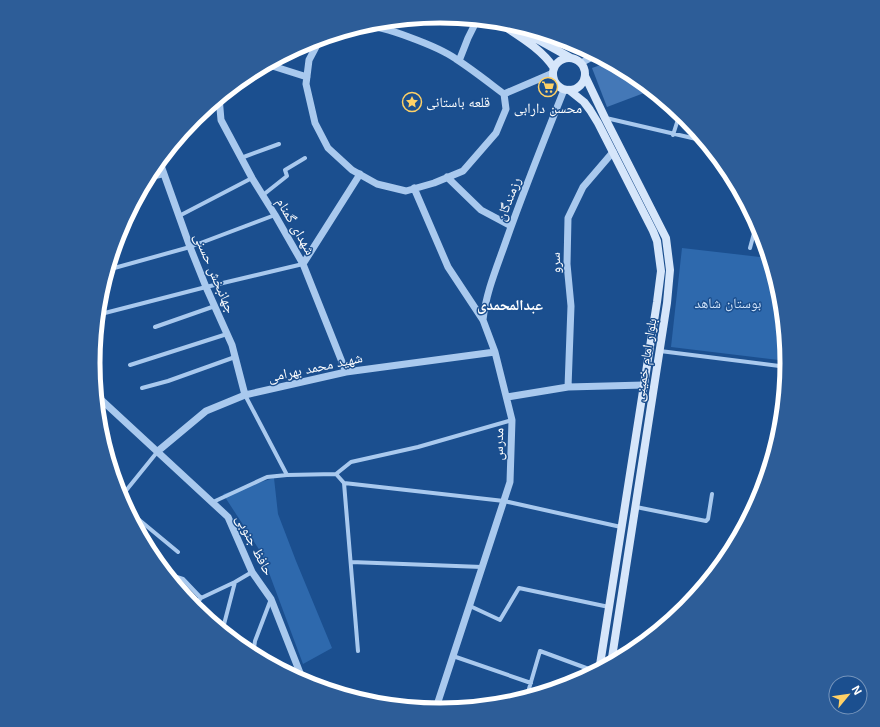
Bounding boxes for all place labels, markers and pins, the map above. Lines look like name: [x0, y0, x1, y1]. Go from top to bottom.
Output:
supermarket icon: محسن دارابی: [537, 76, 559, 98]
place icon: قلعه باستانی: [401, 91, 423, 113]
place label: قلعه باستانی: [426, 93, 490, 111]
place label: محسن دارابی: [514, 99, 582, 117]

